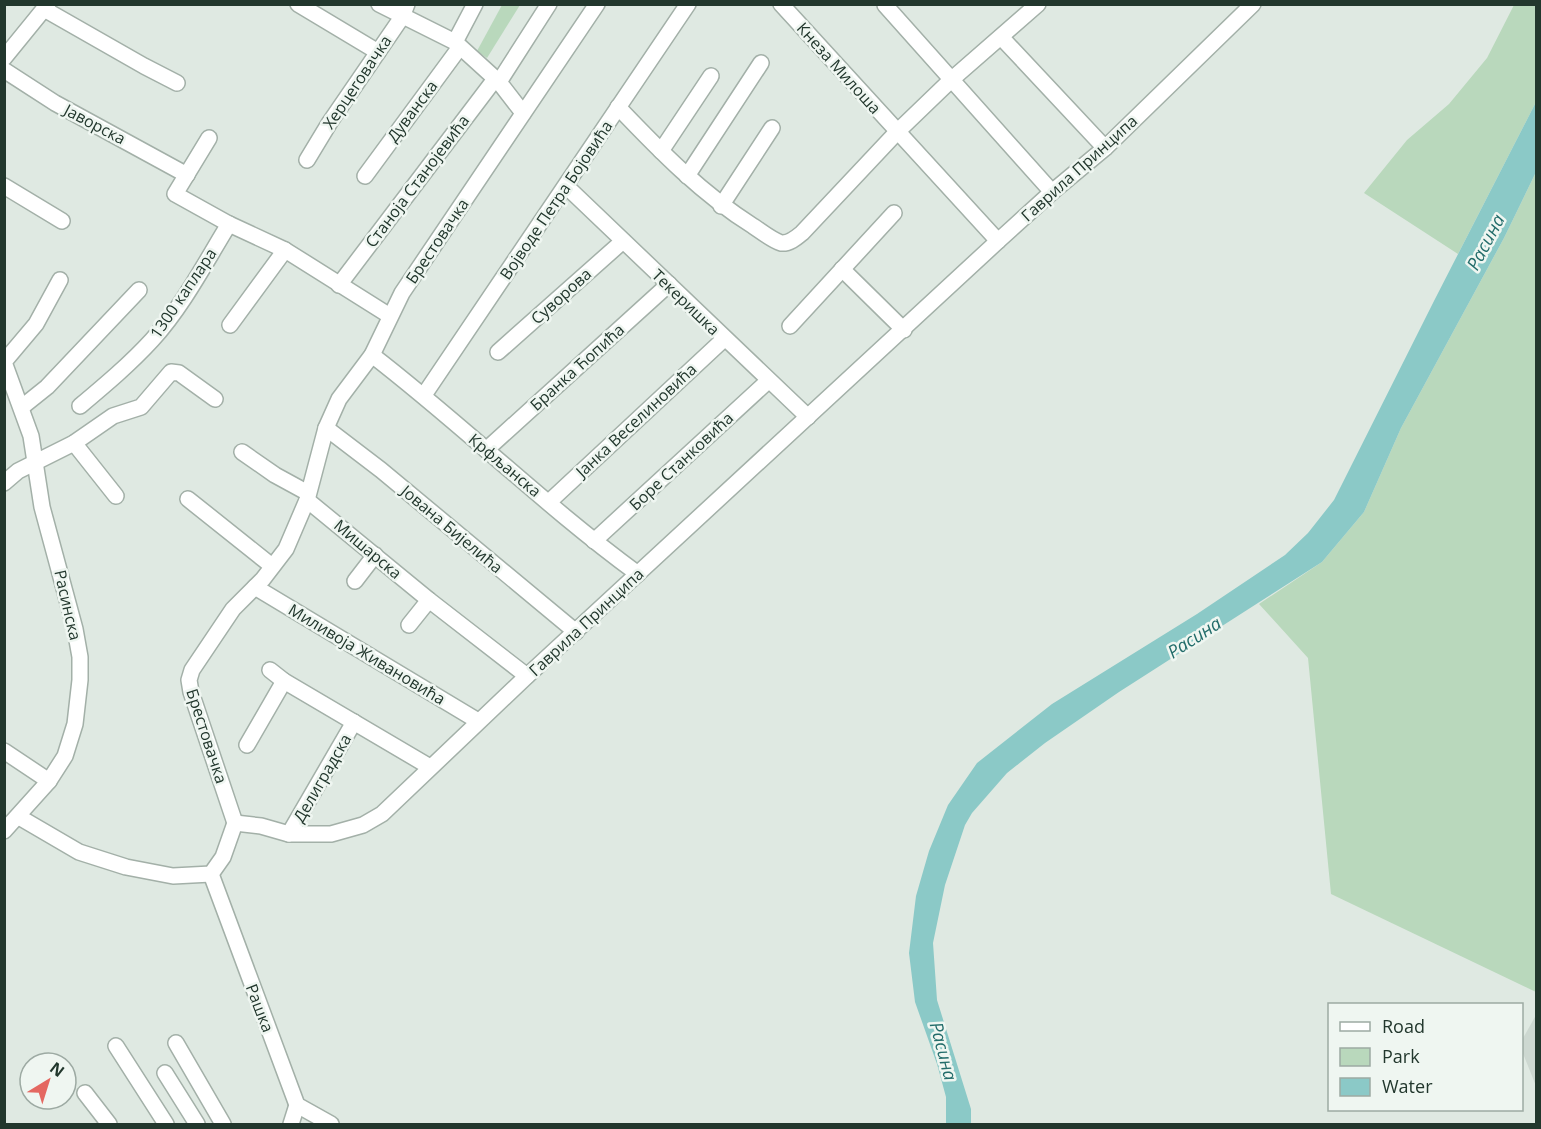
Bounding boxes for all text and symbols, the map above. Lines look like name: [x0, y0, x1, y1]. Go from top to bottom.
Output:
street label: Кнеза Милоша: [792, 17, 886, 119]
street label: Херцеговачка: [318, 31, 396, 133]
street label: Дуванска: [382, 76, 442, 146]
street label: Јаворска: [59, 98, 130, 149]
street label: Станоја Станојевића: [360, 110, 474, 252]
street label: Гаврила Принципа: [1016, 110, 1142, 226]
street label: Војводе Петра Бојовића: [495, 116, 617, 284]
street label: Брестовачка: [400, 194, 474, 288]
water label: Расина: [1460, 210, 1510, 274]
street label: 1300 каплара: [145, 244, 221, 342]
street label: Суворова: [526, 263, 596, 329]
street label: Текеришка: [647, 264, 725, 340]
street label: Бранка Ћопића: [525, 319, 629, 415]
street label: Јанка Веселиновића: [569, 358, 701, 483]
street label: Боре Станковића: [624, 407, 738, 515]
street label: Крфљанска: [464, 428, 546, 502]
street label: Јована Бијелића: [395, 479, 507, 578]
street label: Мишарска: [329, 514, 407, 584]
street label: Гаврила Принципа: [524, 563, 648, 681]
street label: Расинска: [49, 568, 87, 642]
street label: Миливоја Живановића: [284, 598, 450, 710]
water label: Расина: [1162, 611, 1226, 663]
street label: Брестовачка: [181, 686, 233, 786]
street label: Делиградска: [288, 730, 356, 826]
street label: Рашка: [241, 981, 279, 1035]
legend: [1328, 1003, 1523, 1111]
text: Road: [1382, 1014, 1425, 1038]
water label: Расина: [925, 1019, 963, 1083]
text: Park: [1382, 1044, 1420, 1068]
north arrow: [18, 1051, 78, 1111]
text: N: [45, 1057, 69, 1082]
text: Water: [1382, 1074, 1433, 1098]

